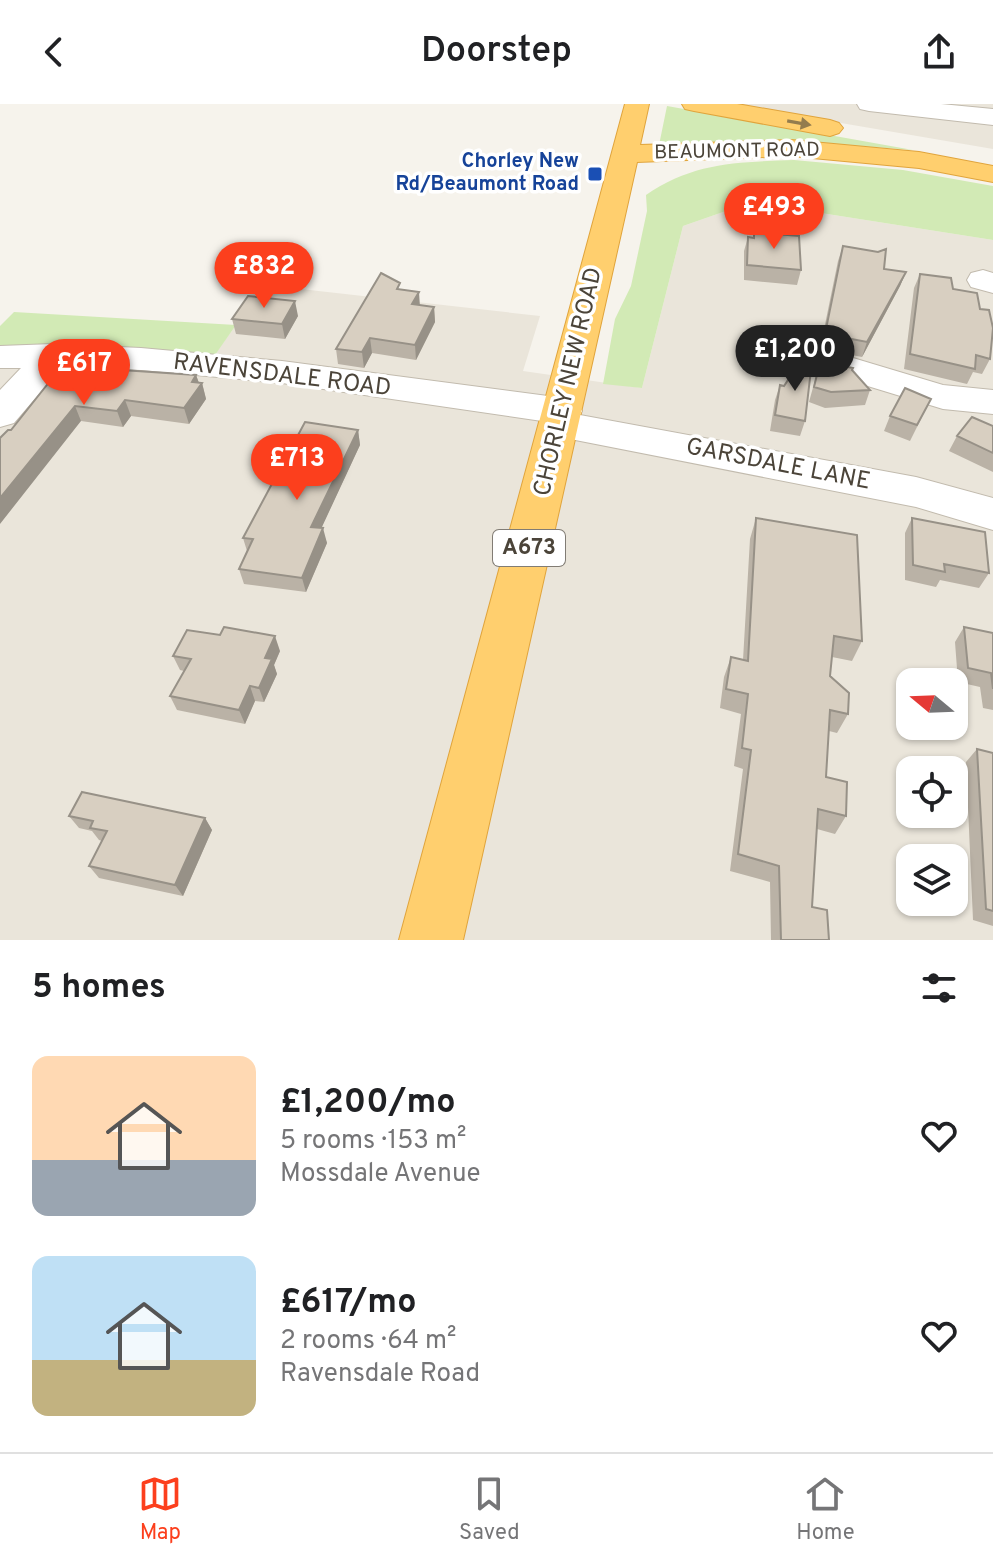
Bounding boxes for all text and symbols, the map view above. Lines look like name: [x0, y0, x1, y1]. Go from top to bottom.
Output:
text: Doorstep: [421, 29, 572, 75]
icon: back: [32, 30, 76, 74]
icon: share: [917, 30, 961, 74]
one-way arrow: [786, 117, 811, 129]
street label: BEAUMONT ROAD: [654, 138, 820, 166]
place label: Chorley New Rd/Beaumont Road: [395, 149, 579, 198]
marker: Chorley New Rd/Beaumont Road: [586, 165, 604, 183]
pin: £493: [727, 183, 821, 251]
text: £493: [742, 192, 806, 225]
pin: £832: [217, 242, 311, 310]
text: £832: [232, 251, 296, 284]
street label: CHORLEY NEW ROAD: [528, 265, 610, 499]
pin: £1,200: [730, 325, 860, 393]
text: £1,200: [753, 334, 837, 367]
pin: £617: [37, 339, 131, 407]
text: £617: [56, 348, 112, 381]
street label: RAVENSDALE ROAD: [171, 348, 393, 404]
street label: GARSDALE LANE: [683, 432, 873, 498]
pin: £713: [250, 434, 344, 502]
text: £713: [269, 443, 325, 476]
road number: A673: [493, 530, 565, 566]
north arrow: [896, 668, 968, 740]
map controls: [896, 668, 968, 916]
button: locate: [896, 756, 968, 828]
button: layers: [896, 844, 968, 916]
icon: filters: [917, 966, 961, 1010]
text: 5 homes: [32, 967, 166, 1010]
text: £1,200/mo: [280, 1082, 456, 1125]
icon: home: [96, 1088, 192, 1184]
icon: heart: [917, 1114, 961, 1158]
text: 5 rooms · 153 m²: [280, 1125, 467, 1158]
text: Mossdale Avenue: [280, 1158, 480, 1191]
text: £617/mo: [280, 1282, 416, 1325]
icon: home: [96, 1288, 192, 1384]
icon: heart: [917, 1314, 961, 1358]
text: 2 rooms · 64 m²: [280, 1325, 456, 1358]
text: Ravensdale Road: [280, 1358, 480, 1391]
tab: Map: [138, 1472, 182, 1547]
tab: Saved: [459, 1472, 520, 1547]
tab: Home: [796, 1472, 855, 1547]

